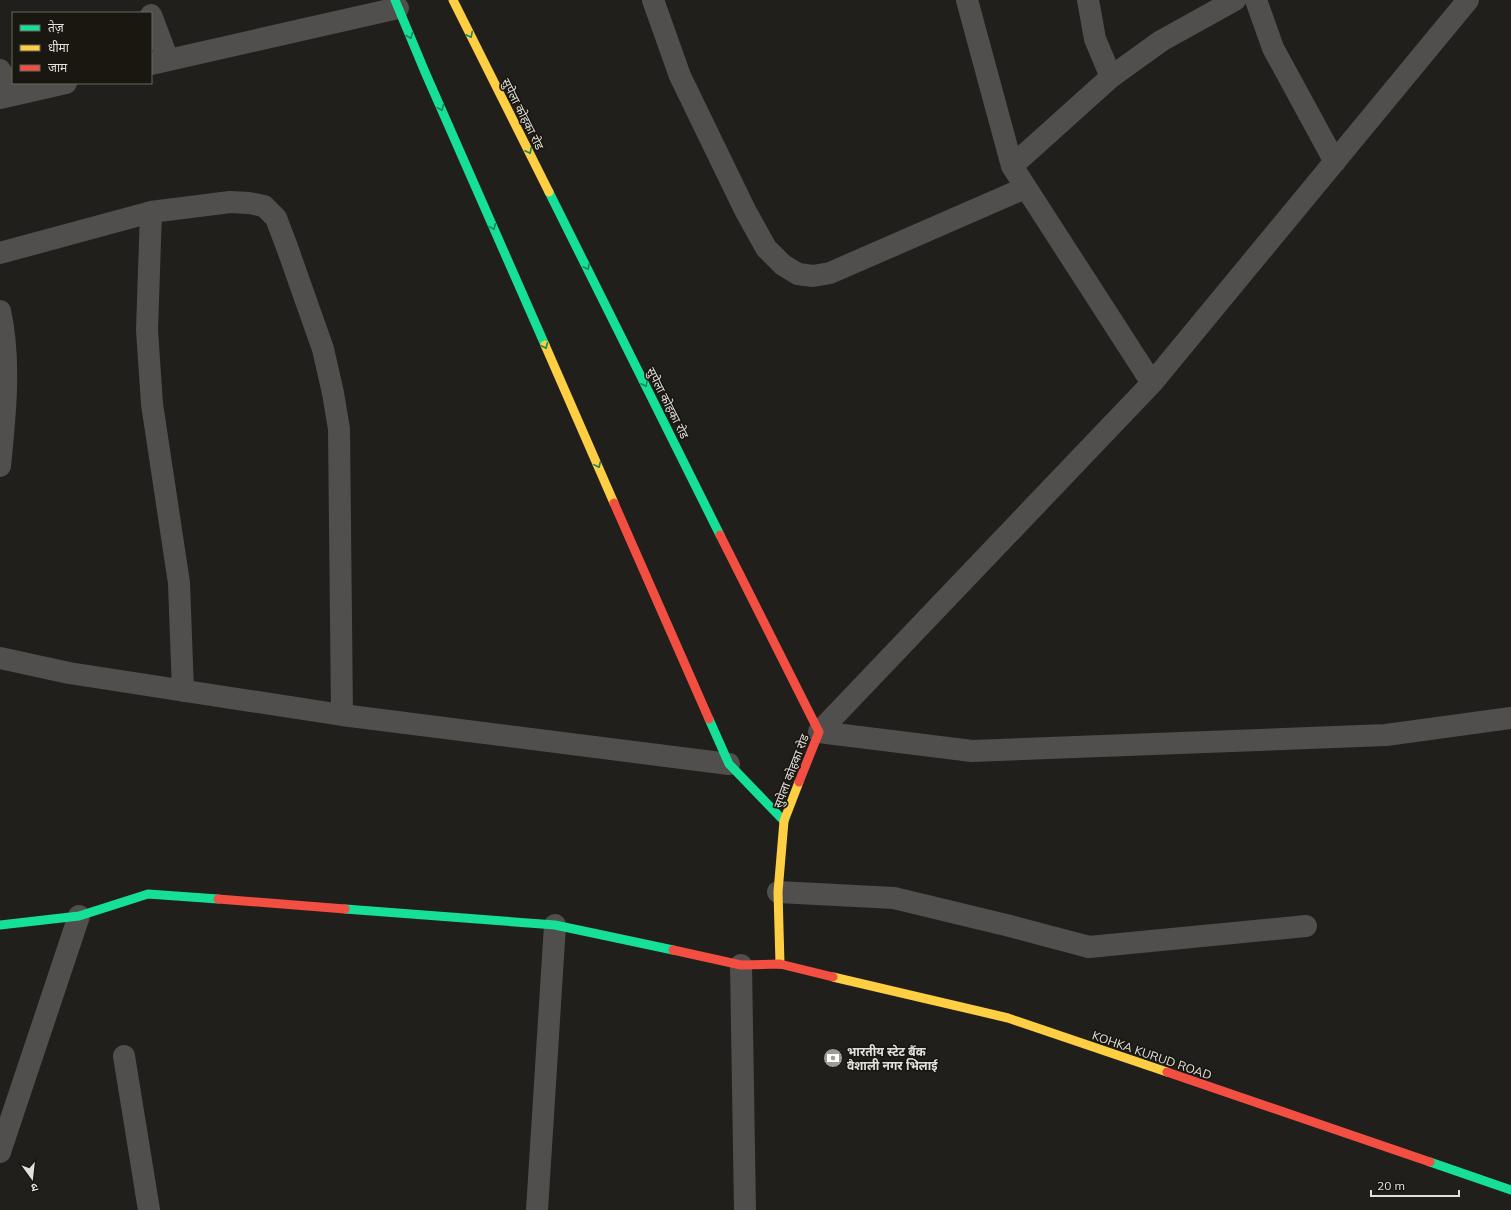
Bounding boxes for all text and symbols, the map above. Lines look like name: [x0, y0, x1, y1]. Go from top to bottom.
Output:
legend: [12, 12, 152, 84]
text: तेज़: [48, 20, 65, 35]
one-way arrow: [466, 31, 473, 38]
one-way arrow: [405, 32, 413, 39]
text: धीमा: [48, 40, 70, 55]
text: जाम: [48, 60, 68, 75]
street label: सुपेला कोहका रोड: [498, 76, 548, 153]
one-way arrow: [436, 104, 444, 111]
one-way arrow: [524, 147, 531, 154]
one-way arrow: [488, 223, 496, 230]
one-way arrow: [582, 263, 590, 271]
one-way arrow: [540, 342, 548, 349]
street label: सुपेला कोहका रोड: [643, 365, 693, 442]
one-way arrow: [640, 379, 648, 387]
one-way arrow: [593, 461, 601, 468]
street label: सुपेला कोहका रोड: [770, 731, 813, 810]
street label: KOHKA KURUD ROAD: [1090, 1027, 1214, 1083]
place label: भारतीय स्टेट बैंक वैशाली नगर भिलाई: [847, 1044, 938, 1073]
bank icon: भारतीय स्टेट बैंक वैशाली नगर भिलाई: [822, 1047, 844, 1069]
north arrow: [12, 1158, 52, 1198]
scale bar: [1371, 1172, 1459, 1198]
text: 20 m: [1377, 1178, 1405, 1193]
text: उ: [29, 1180, 40, 1195]

